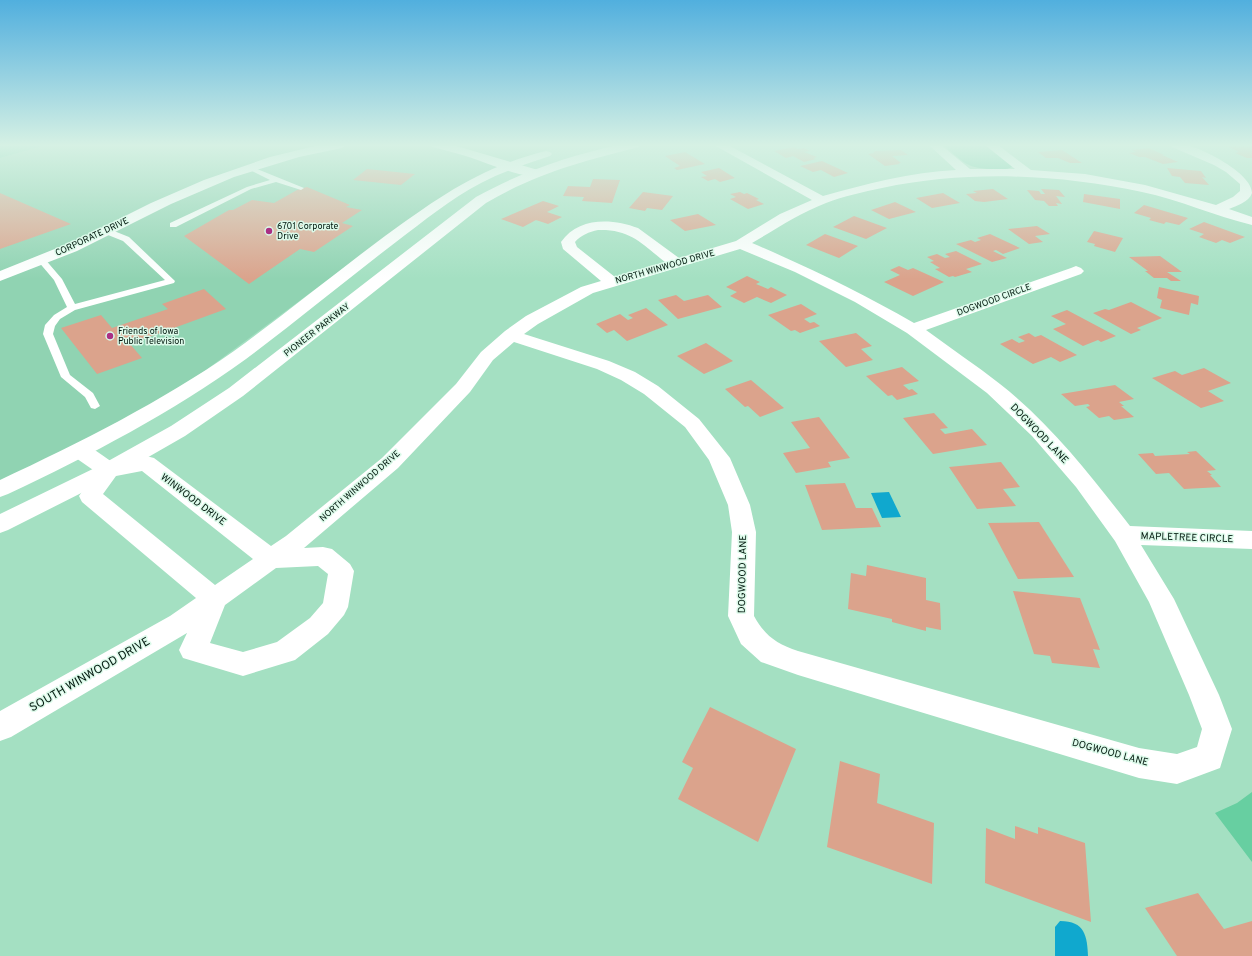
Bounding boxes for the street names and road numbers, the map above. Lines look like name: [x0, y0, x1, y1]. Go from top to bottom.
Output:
street label: CORPORATE DRIVE: [54, 215, 130, 259]
street label: NORTH WINWOOD DRIVE: [614, 248, 716, 286]
street label: DOGWOOD CIRCLE: [955, 281, 1033, 319]
street label: PIONEER PARKWAY: [282, 301, 352, 359]
street label: DOGWOOD LANE: [1007, 401, 1071, 467]
street label: NORTH WINWOOD DRIVE: [318, 448, 402, 524]
street label: WINWOOD DRIVE: [158, 471, 228, 529]
street label: MAPLETREE CIRCLE: [1140, 530, 1234, 546]
street label: DOGWOOD LANE: [736, 535, 750, 613]
street label: SOUTH WINWOOD DRIVE: [27, 634, 153, 716]
street label: DOGWOOD LANE: [1070, 737, 1150, 769]

